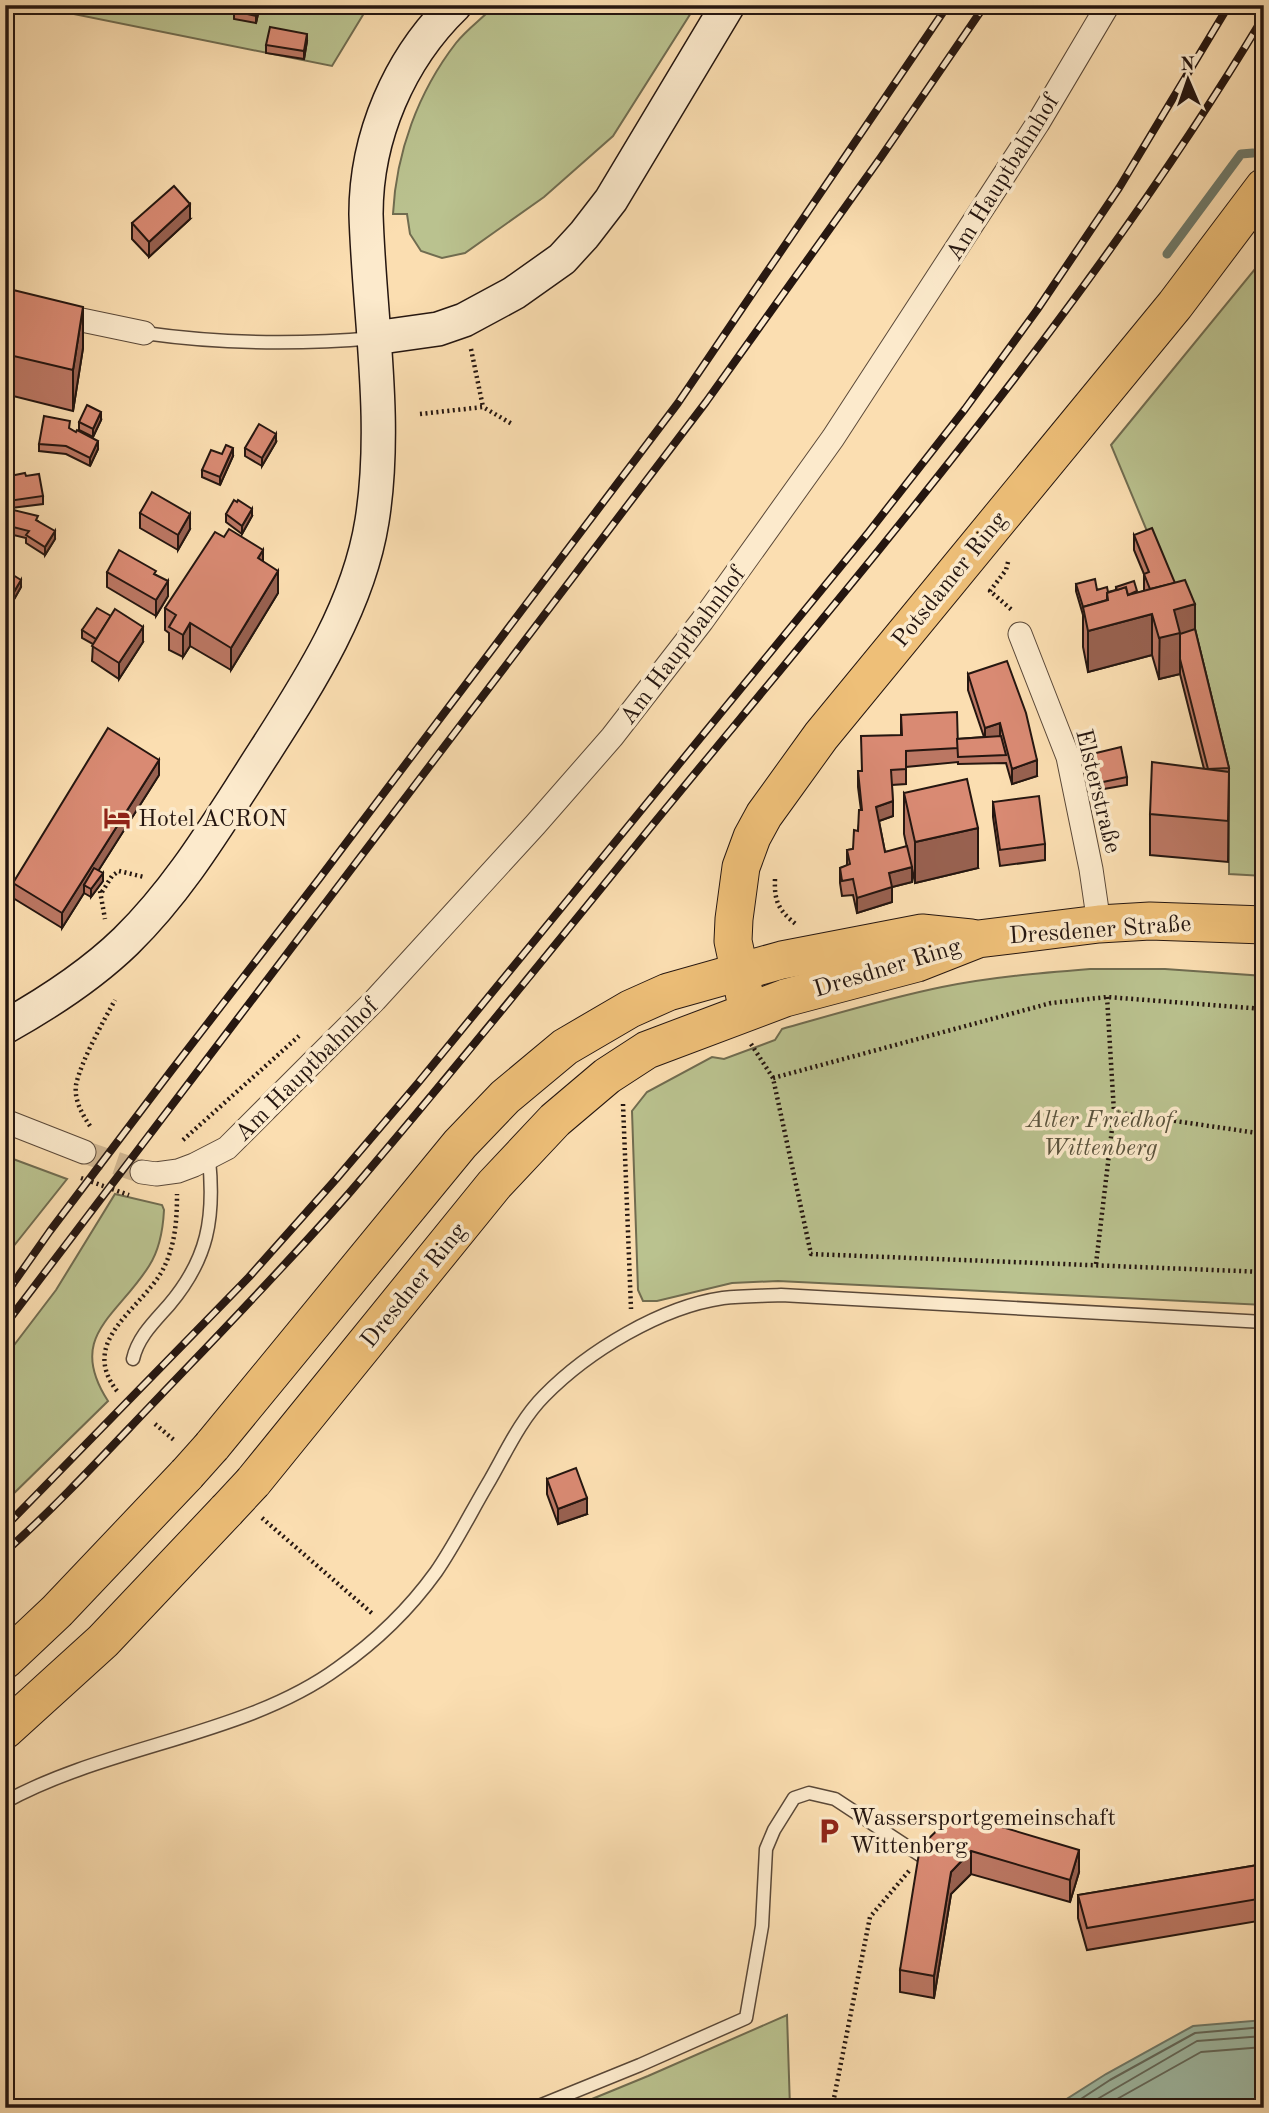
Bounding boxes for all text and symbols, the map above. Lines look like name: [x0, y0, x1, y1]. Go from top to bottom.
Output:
north arrow: [1154, 46, 1224, 116]
text: N: [1180, 56, 1196, 75]
street label: Am Hauptbahnhof: [943, 90, 1065, 266]
street label: Potsdamer Ring: [889, 508, 1012, 652]
street label: Am Hauptbahnhof: [616, 562, 751, 730]
street label: Elsterstraße: [1070, 727, 1124, 856]
hotel icon: Hotel ACRON: [102, 803, 132, 833]
place label: Hotel ACRON: [138, 808, 287, 832]
street label: Dresdener Straße: [1008, 913, 1192, 949]
street label: Dresdner Ring: [811, 935, 964, 1003]
street label: Am Hauptbahnhof: [231, 993, 384, 1147]
park label: Alter Friedhof Wittenberg: [1024, 1109, 1178, 1161]
street label: Dresdner Ring: [357, 1219, 472, 1353]
place label: Wassersportgemeinschaft Wittenberg: [850, 1807, 1116, 1859]
parking icon: Wassersportgemeinschaft Wittenberg: [814, 1816, 844, 1846]

